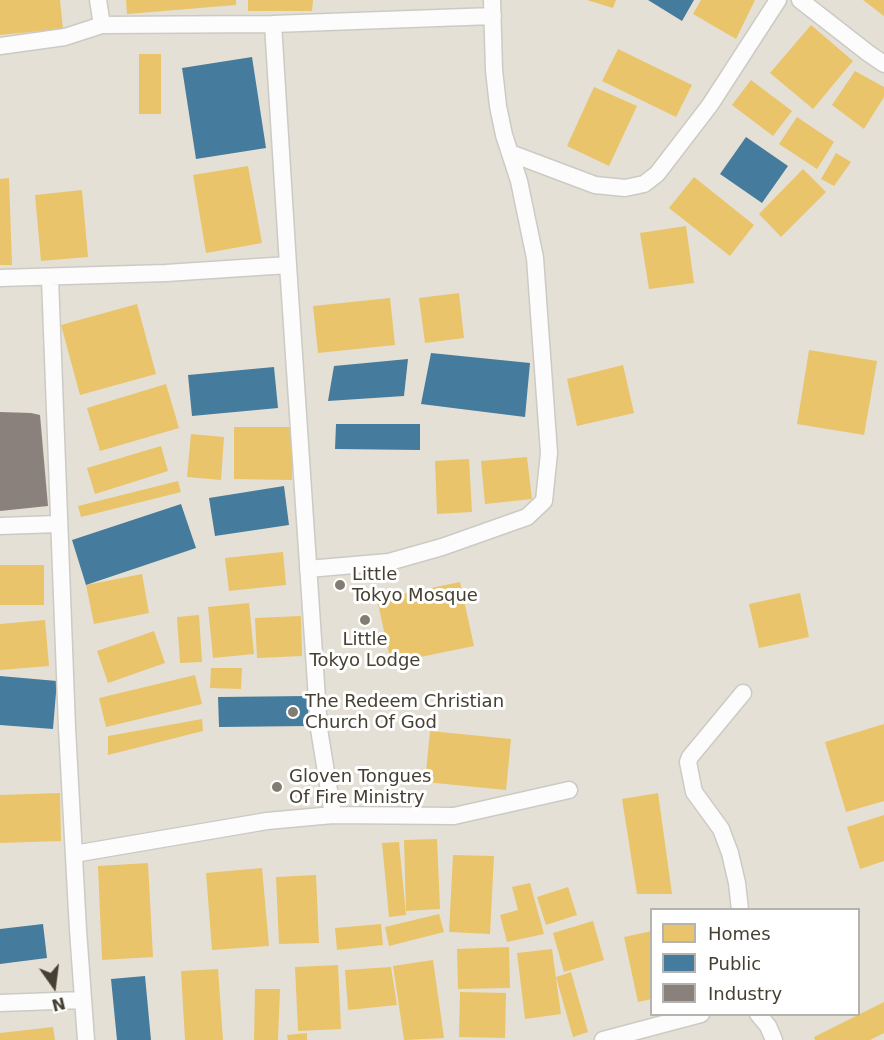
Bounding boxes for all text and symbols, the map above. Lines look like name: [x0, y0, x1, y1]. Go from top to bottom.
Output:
place label: Little Tokyo Mosque: [352, 564, 478, 606]
marker: Little Tokyo Mosque: [333, 578, 347, 592]
marker: Little Tokyo Lodge: [358, 613, 372, 627]
place label: Little Tokyo Lodge: [310, 629, 420, 672]
place label: The Redeem Christian Church Of God: [305, 691, 504, 734]
marker: The Redeem Christian Church Of God: [286, 705, 300, 719]
place label: Gloven Tongues Of Fire Ministry: [289, 766, 431, 808]
marker: Gloven Tongues Of Fire Ministry: [270, 780, 284, 794]
legend: [650, 908, 860, 1016]
text: Homes: [708, 923, 771, 944]
text: Public: [708, 953, 761, 974]
north arrow: [24, 956, 84, 1016]
text: Industry: [708, 983, 782, 1004]
text: N: [50, 993, 67, 1015]

